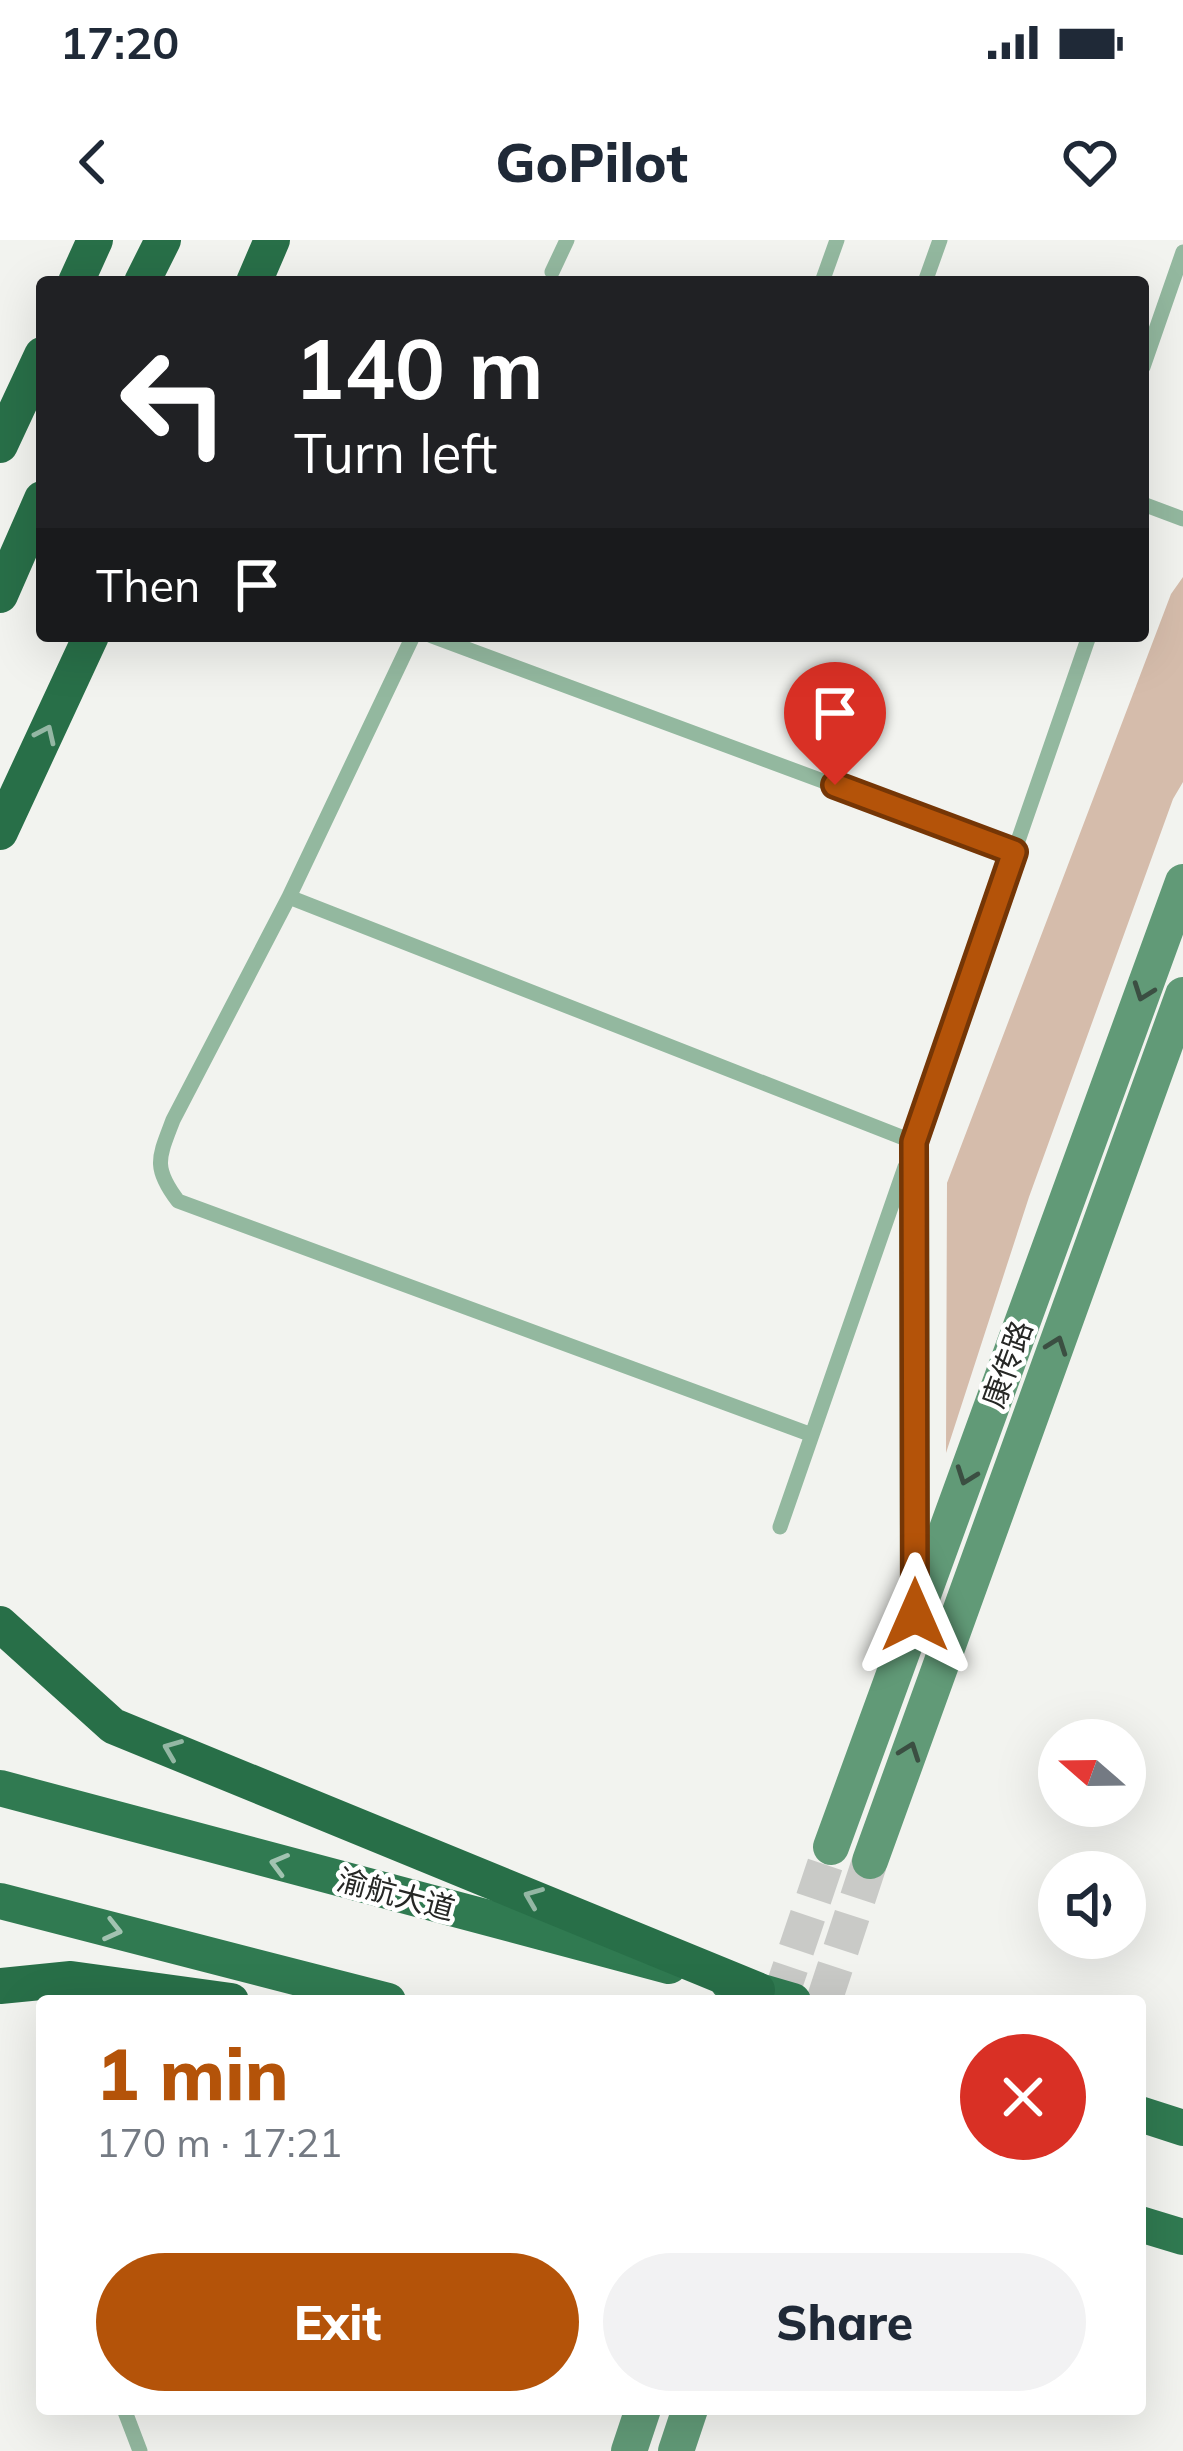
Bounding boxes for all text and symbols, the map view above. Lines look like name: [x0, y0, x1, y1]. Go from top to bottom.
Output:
text: 17:20: [60, 14, 179, 70]
text: GoPilot: [495, 128, 688, 196]
icon: back: [60, 129, 126, 195]
icon: heart: [1057, 129, 1123, 195]
text: 140 m: [294, 315, 544, 420]
icon: left: [96, 324, 252, 480]
text: Turn left: [294, 419, 497, 487]
icon: arrive: [224, 552, 290, 618]
text: Then: [96, 557, 200, 613]
pin: [784, 662, 886, 785]
icon: arrive: [802, 680, 868, 746]
one-way arrow: [32, 725, 55, 746]
one-way arrow: [1133, 980, 1157, 1001]
street label: 康传路: [974, 1315, 1040, 1413]
one-way arrow: [1042, 1336, 1067, 1357]
one-way arrow: [955, 1465, 980, 1486]
position arrow: [852, 1552, 978, 1678]
north arrow: [1038, 1719, 1146, 1827]
map controls: [1038, 1719, 1146, 1959]
one-way arrow: [162, 1739, 183, 1764]
one-way arrow: [896, 1742, 920, 1763]
button: sound: [1038, 1851, 1146, 1959]
one-way arrow: [269, 1853, 289, 1878]
street label: 渝航大道: [333, 1860, 459, 1928]
one-way arrow: [523, 1887, 544, 1911]
one-way arrow: [103, 1916, 123, 1941]
text: 1 min: [96, 2028, 289, 2118]
button: close: [960, 2034, 1086, 2160]
text: 170 m · 17:21: [96, 2118, 342, 2167]
button: Exit: [96, 2253, 579, 2391]
button: Share: [603, 2253, 1086, 2391]

